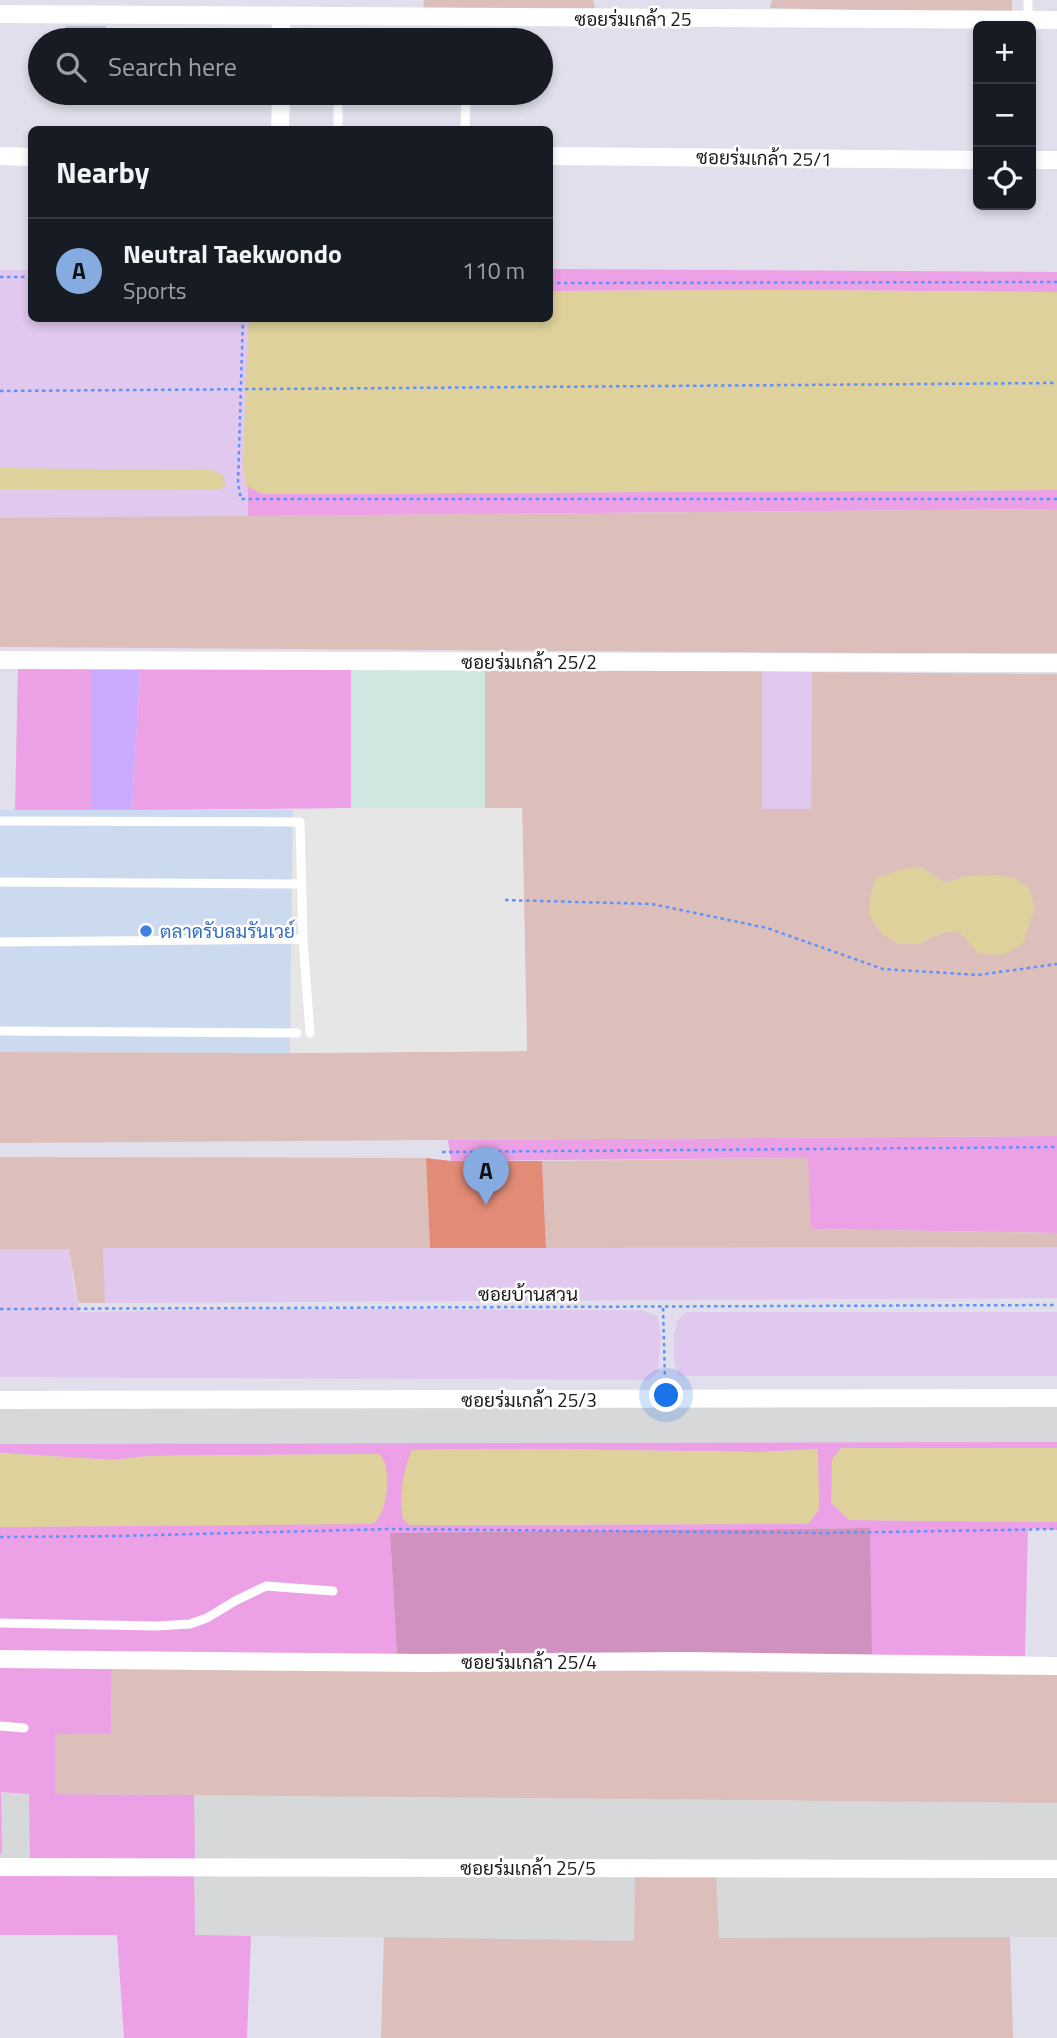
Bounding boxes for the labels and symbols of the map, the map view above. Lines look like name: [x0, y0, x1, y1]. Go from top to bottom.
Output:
street label: ซอยร่มเกล้า 25: [574, 4, 692, 33]
street label: ซอยร่มเกล้า 25/1: [696, 142, 832, 173]
street label: ซอยร่มเกล้า 25/2: [461, 647, 597, 676]
place label: ตลาดรับลมรันเวย์: [160, 916, 295, 945]
marker: ตลาดรับลมรันเวย์: [138, 923, 154, 939]
pin: A: [463, 1147, 509, 1205]
street label: ซอยบ้านสวน: [478, 1279, 578, 1308]
your location: [649, 1378, 683, 1412]
street label: ซอยร่มเกล้า 25/3: [461, 1385, 597, 1414]
street label: ซอยร่มเกล้า 25/4: [461, 1647, 597, 1676]
street label: ซอยร่มเกล้า 25/5: [460, 1853, 596, 1882]

